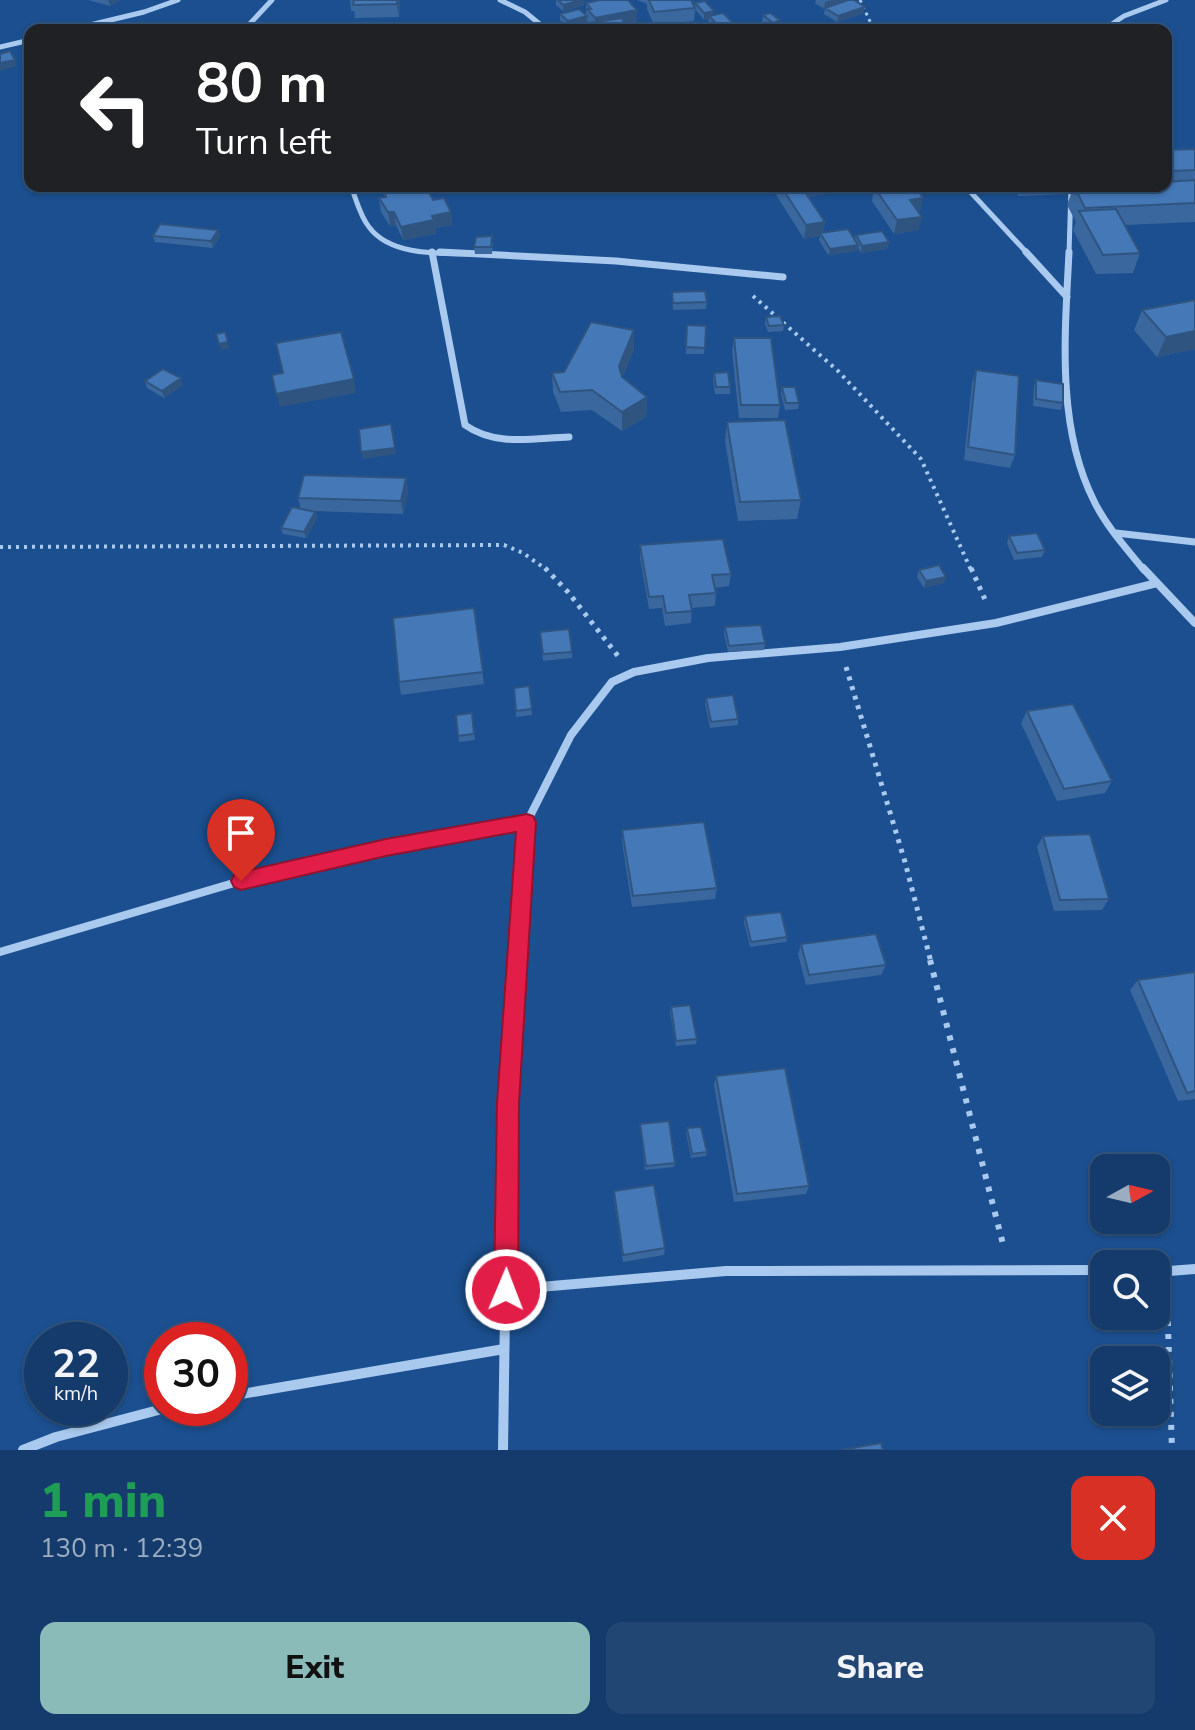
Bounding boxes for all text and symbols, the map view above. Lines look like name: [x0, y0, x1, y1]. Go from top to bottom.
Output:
text: 80 m: [196, 45, 327, 122]
icon: left: [64, 56, 168, 160]
text: Turn left: [196, 118, 331, 167]
pin: [207, 799, 275, 881]
icon: arrive: [219, 811, 263, 855]
north arrow: [1090, 1154, 1170, 1234]
map controls: [1090, 1154, 1170, 1426]
position arrow: [464, 1248, 548, 1332]
button: search: [1090, 1250, 1170, 1330]
speed limit sign: 30: [144, 1322, 248, 1426]
text: 22: [52, 1337, 100, 1391]
button: layers: [1090, 1346, 1170, 1426]
text: km/h: [54, 1380, 98, 1407]
text: 1 min: [40, 1468, 166, 1534]
button: close: [1071, 1476, 1155, 1560]
text: 130 m · 12:39: [40, 1531, 203, 1566]
button: Exit: [40, 1622, 590, 1714]
button: Share: [606, 1622, 1155, 1714]

